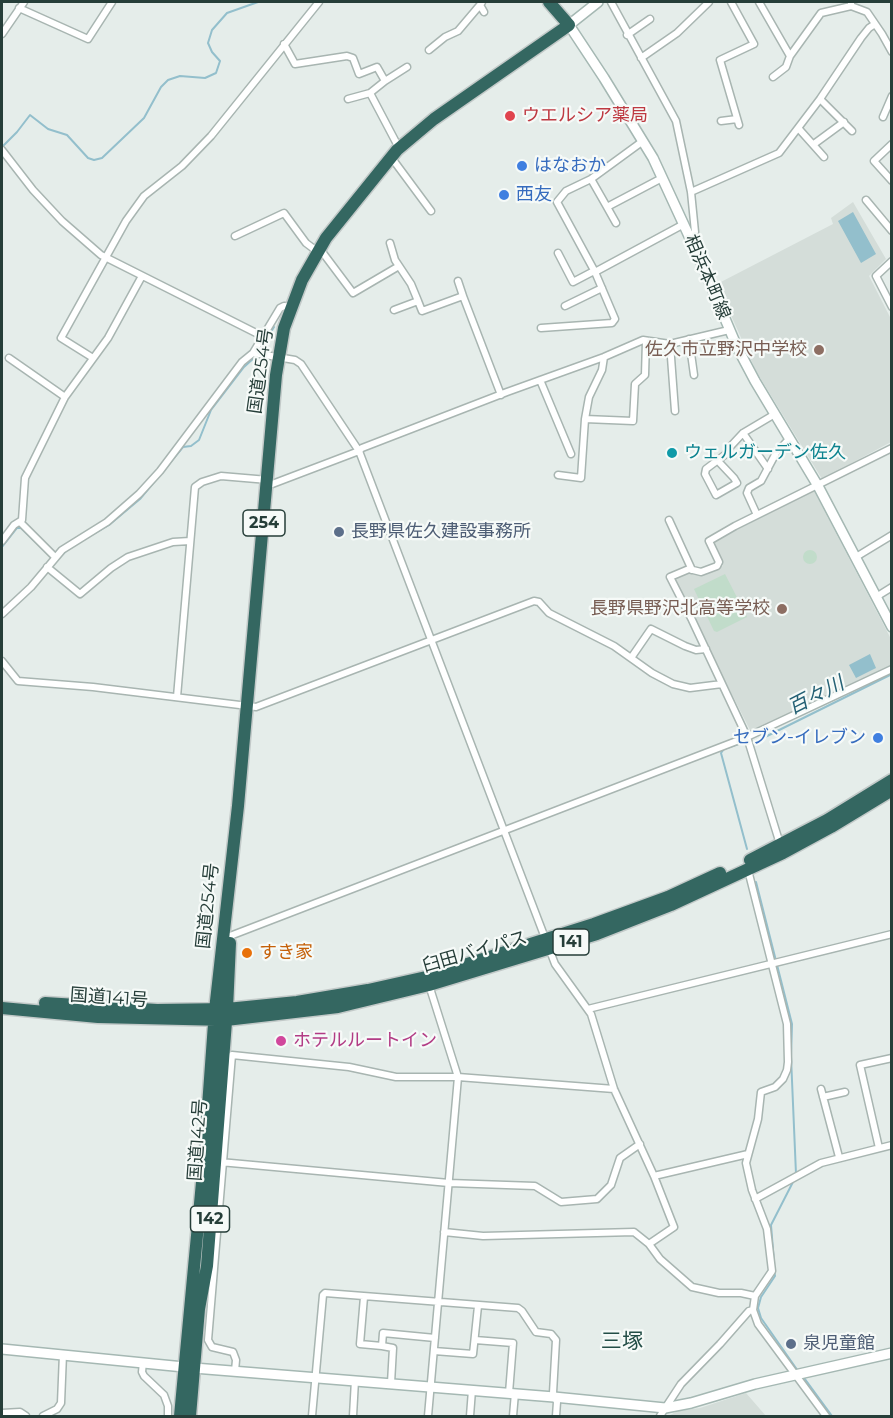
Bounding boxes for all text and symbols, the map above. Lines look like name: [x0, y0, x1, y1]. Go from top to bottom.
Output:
place label: ウエルシア薬局: [522, 105, 648, 127]
marker: ウエルシア薬局: [503, 109, 517, 123]
place label: はなおか: [534, 155, 606, 177]
marker: はなおか: [515, 159, 529, 173]
place label: 西友: [516, 184, 552, 206]
marker: 西友: [497, 188, 511, 202]
street label: 相浜本町線: [679, 231, 735, 323]
street label: 国道254号: [244, 327, 278, 415]
place label: 佐久市立野沢中学校: [645, 339, 807, 361]
marker: 佐久市立野沢中学校: [812, 343, 826, 357]
place label: ウェルガーデン佐久: [684, 442, 846, 464]
marker: ウェルガーデン佐久: [665, 446, 679, 460]
road number: 254: [243, 510, 285, 536]
place label: 長野県佐久建設事務所: [351, 521, 531, 543]
marker: 長野県佐久建設事務所: [332, 525, 346, 539]
place label: 長野県野沢北高等学校: [590, 598, 770, 620]
marker: 長野県野沢北高等学校: [775, 602, 789, 616]
water label: 百々川: [784, 672, 848, 720]
place label: セブン-イレブン: [733, 727, 866, 749]
marker: セブン-イレブン: [871, 731, 885, 745]
street label: 国道254号: [193, 862, 223, 950]
street label: 臼田バイパス: [420, 927, 530, 977]
road number: 141: [553, 929, 589, 955]
place label: すき家: [259, 942, 313, 964]
marker: すき家: [240, 946, 254, 960]
street label: 国道141号: [69, 984, 149, 1012]
place label: ホテルルートイン: [293, 1030, 437, 1052]
marker: ホテルルートイン: [274, 1034, 288, 1048]
street label: 国道142号: [184, 1098, 212, 1182]
road number: 142: [190, 1206, 230, 1232]
district label: 三塚: [601, 1329, 643, 1355]
place label: 泉児童館: [803, 1333, 875, 1355]
marker: 泉児童館: [784, 1337, 798, 1351]

